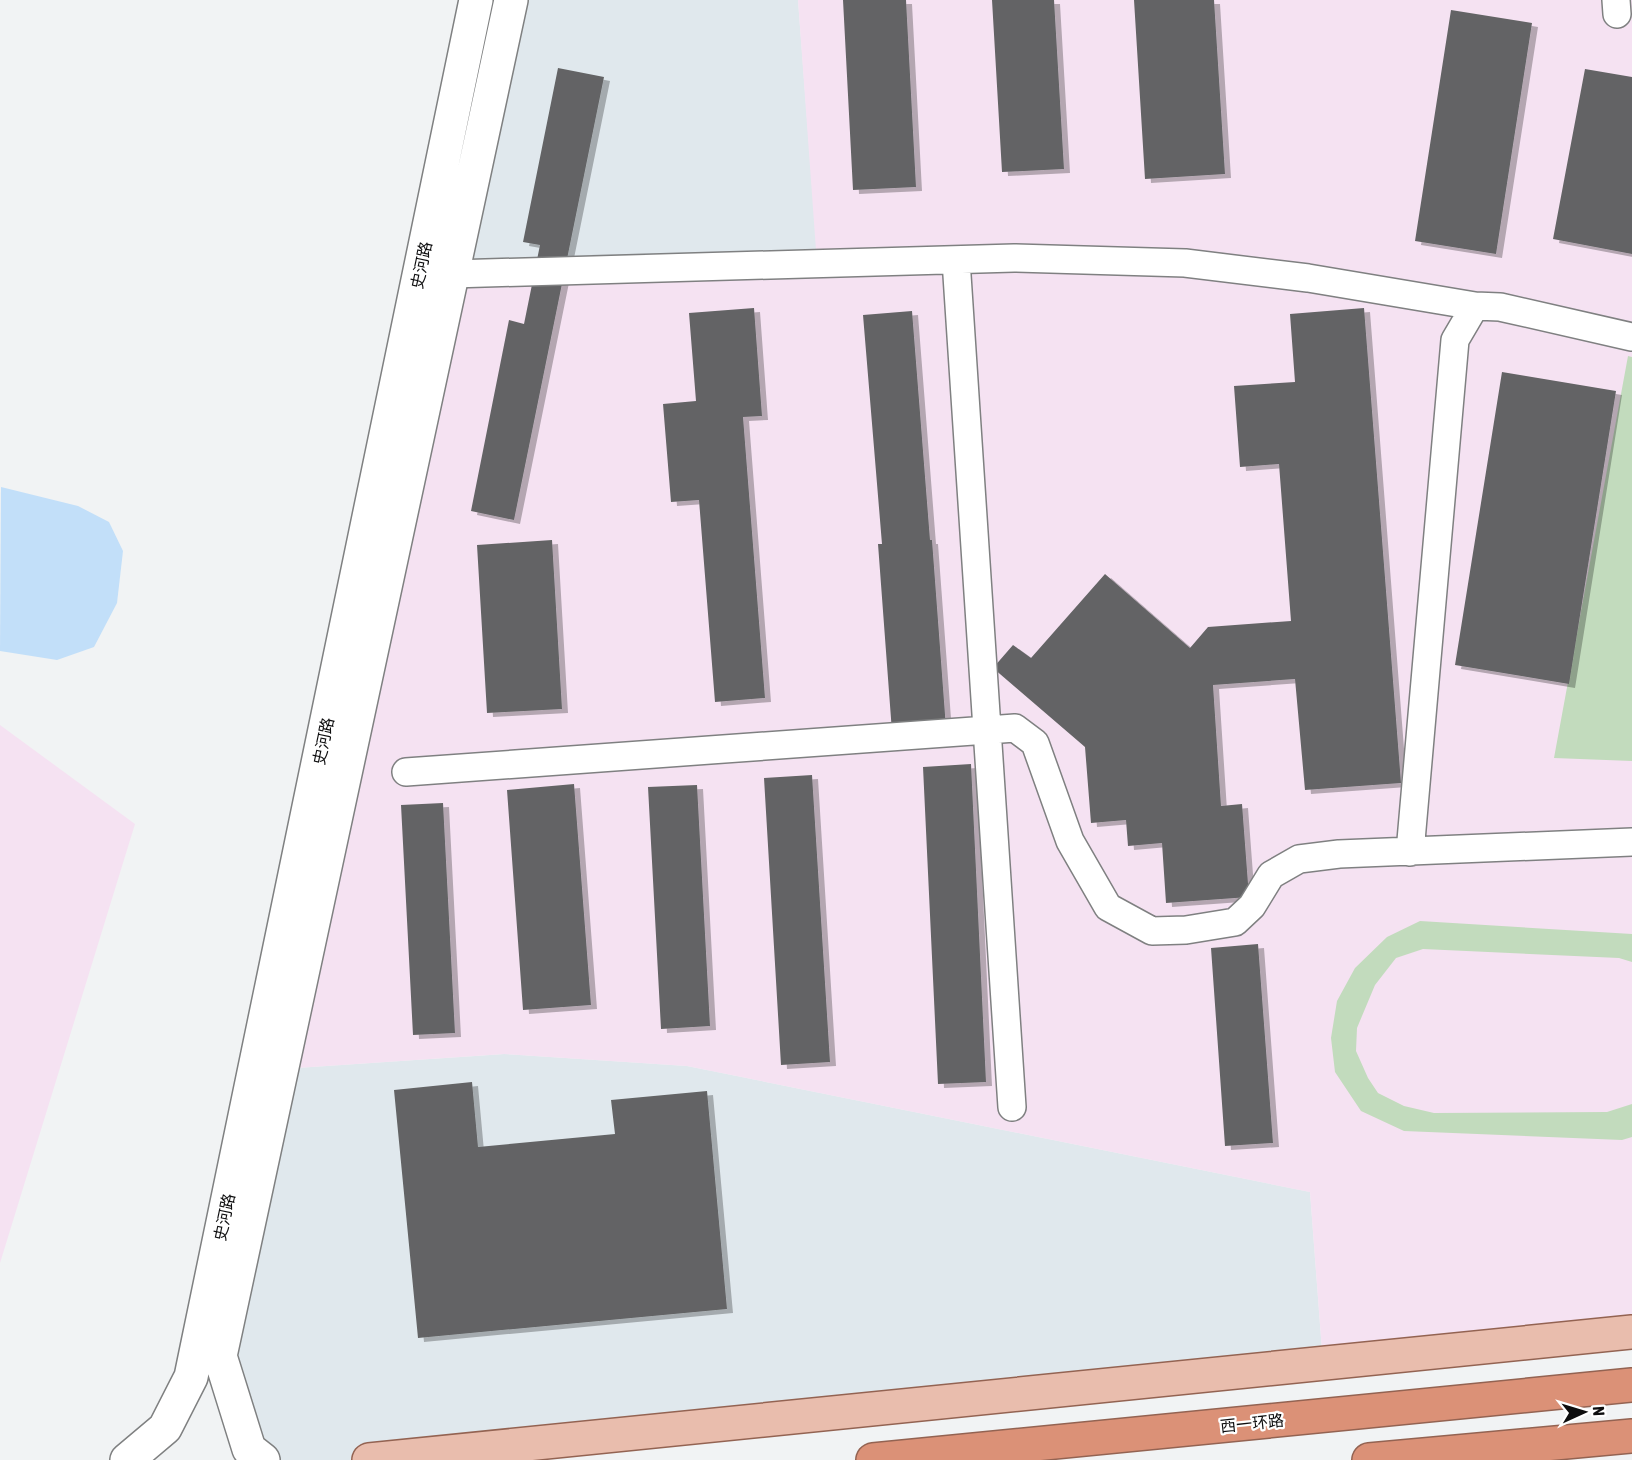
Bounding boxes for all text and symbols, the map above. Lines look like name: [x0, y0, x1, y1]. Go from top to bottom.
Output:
street label: 史河路: [407, 240, 435, 290]
street label: 史河路: [309, 716, 337, 766]
street label: 史河路: [210, 1192, 238, 1242]
north arrow: [1554, 1382, 1614, 1442]
text: N: [1590, 1406, 1608, 1416]
street label: 西一环路: [1219, 1411, 1285, 1435]

